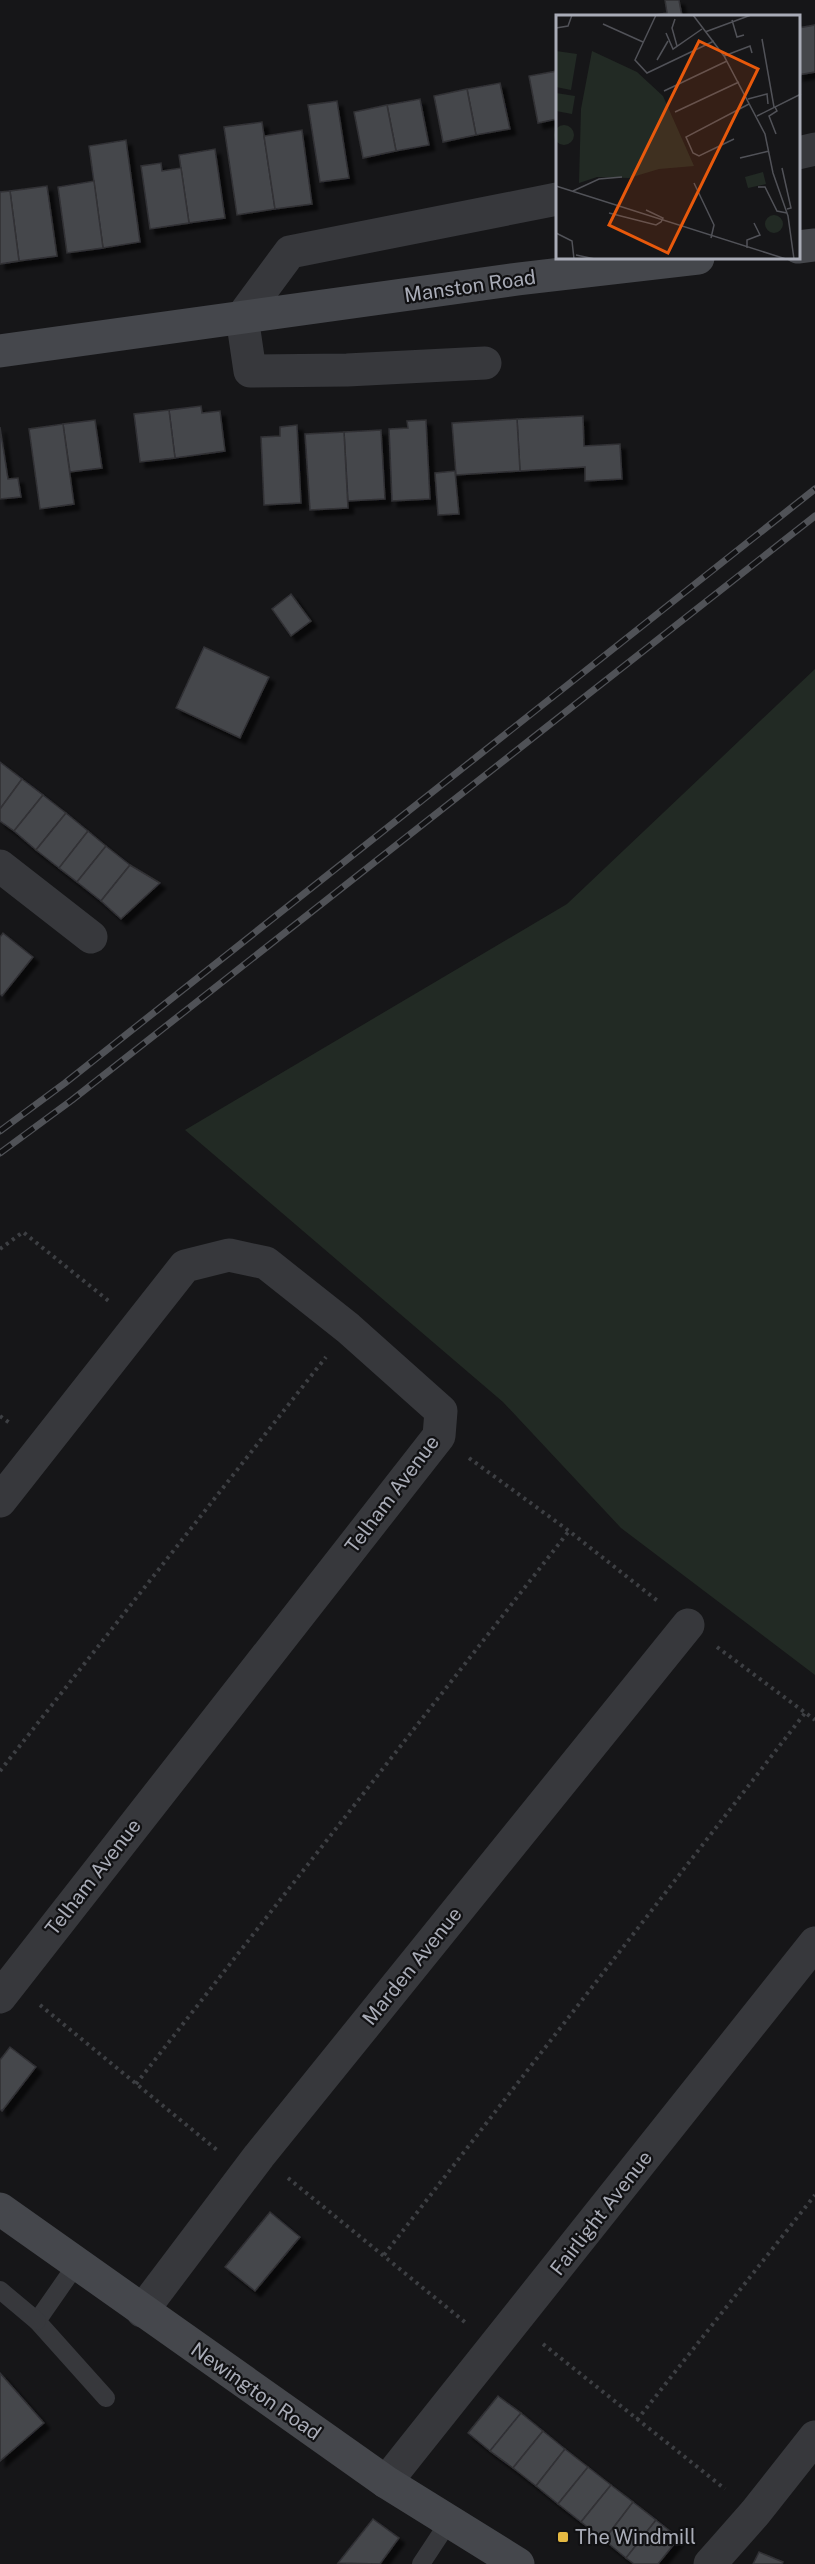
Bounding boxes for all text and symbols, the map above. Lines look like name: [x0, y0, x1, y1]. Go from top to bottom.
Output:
inset map: [556, 15, 800, 260]
street label: Manston Road: [403, 265, 537, 307]
street label: Telham Avenue: [340, 1430, 444, 1558]
street label: Telham Avenue: [40, 1814, 146, 1940]
street label: Marden Avenue: [357, 1902, 467, 2030]
street label: Fairlight Avenue: [545, 2146, 657, 2280]
street label: Newington Road: [186, 2337, 326, 2445]
place label: The Windmill: [575, 2525, 696, 2549]
marker: The Windmill: [556, 2530, 570, 2544]

